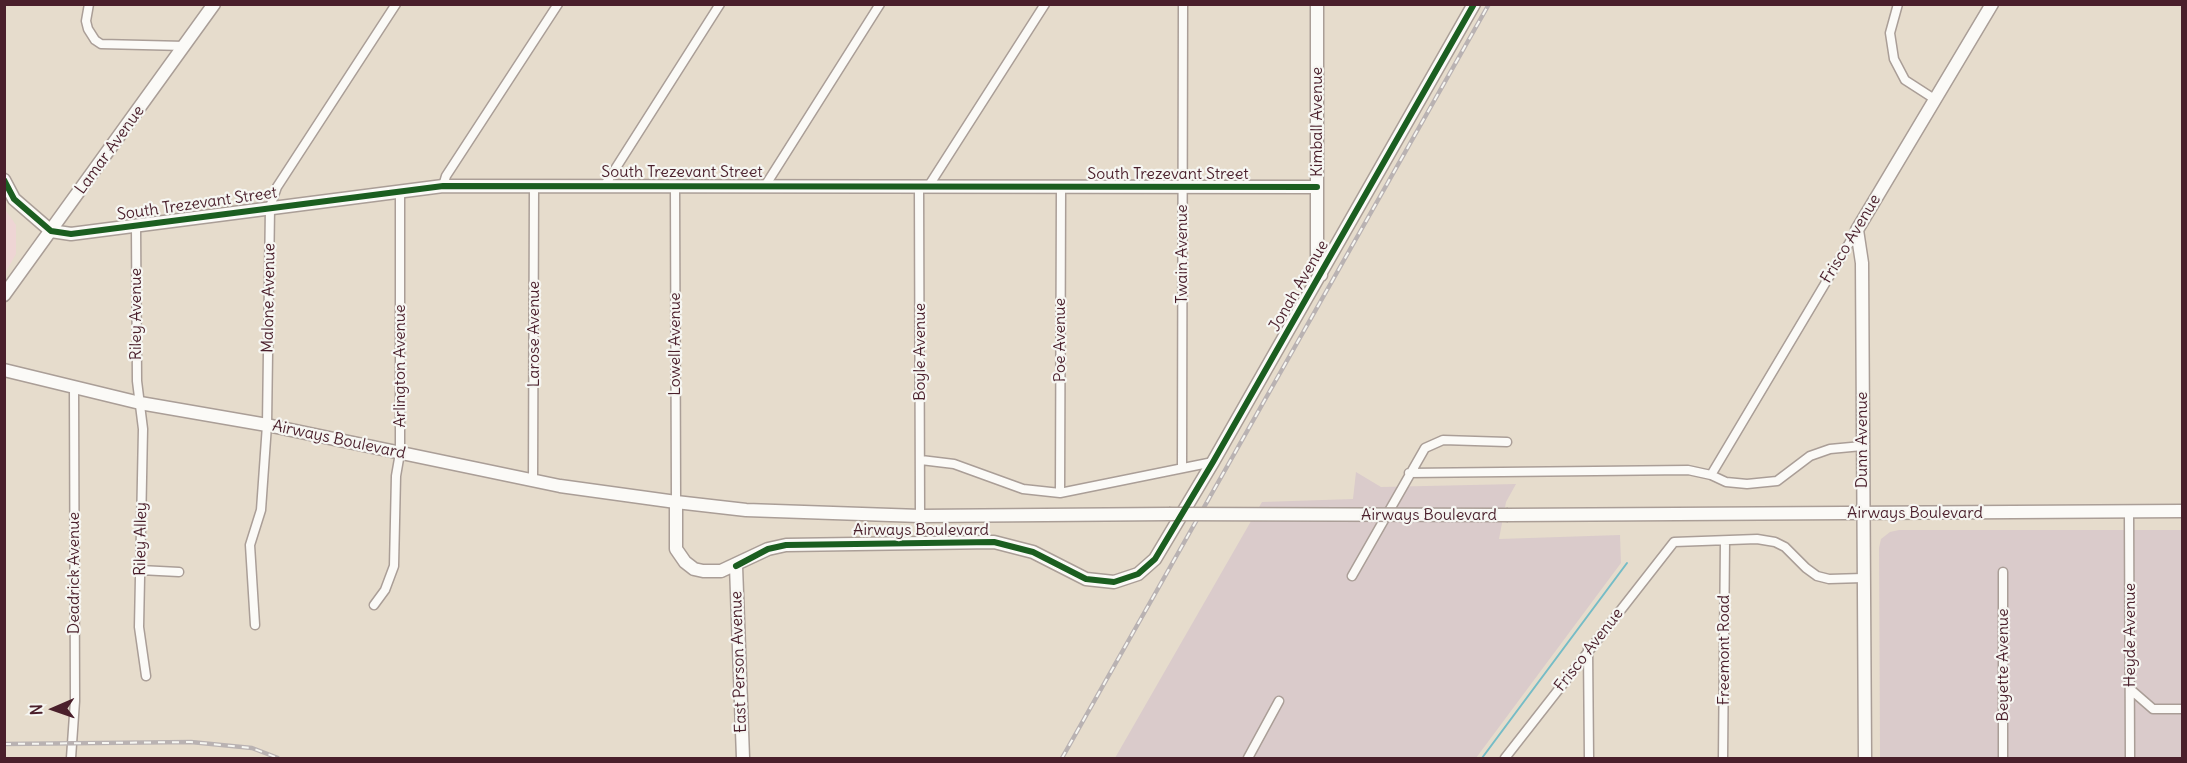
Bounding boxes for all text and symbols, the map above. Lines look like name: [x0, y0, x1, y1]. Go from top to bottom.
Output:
street label: Kimball Avenue: [1307, 67, 1327, 177]
street label: Lamar Avenue: [71, 102, 149, 198]
street label: South Trezevant Street: [601, 162, 763, 182]
street label: South Trezevant Street: [1087, 164, 1249, 184]
street label: South Trezevant Street: [116, 183, 278, 225]
street label: Frisco Avenue: [1817, 191, 1885, 287]
street label: Twain Avenue: [1172, 204, 1192, 304]
street label: Jonah Avenue: [1265, 237, 1333, 335]
street label: Malone Avenue: [258, 243, 280, 353]
street label: Riley Avenue: [126, 268, 146, 360]
street label: Larose Avenue: [524, 281, 544, 387]
street label: Lowell Avenue: [665, 292, 685, 396]
street label: Poe Avenue: [1050, 298, 1070, 382]
street label: Boyle Avenue: [910, 303, 930, 401]
street label: Arlington Avenue: [390, 304, 410, 428]
street label: Dunn Avenue: [1852, 392, 1872, 488]
street label: Airways Boulevard: [271, 416, 407, 464]
street label: Riley Alley: [131, 502, 151, 576]
street label: Airways Boulevard: [1847, 503, 1983, 523]
street label: Airways Boulevard: [1361, 505, 1497, 525]
street label: Deadrick Avenue: [64, 512, 84, 634]
street label: Airways Boulevard: [853, 520, 989, 540]
street label: Heyde Avenue: [2120, 583, 2140, 687]
street label: East Person Avenue: [727, 591, 751, 733]
street label: Freemont Road: [1714, 595, 1734, 705]
street label: Frisco Avenue: [1551, 605, 1627, 695]
street label: Beyette Avenue: [1993, 608, 2013, 722]
north arrow: [24, 679, 84, 739]
text: N: [26, 704, 46, 716]

